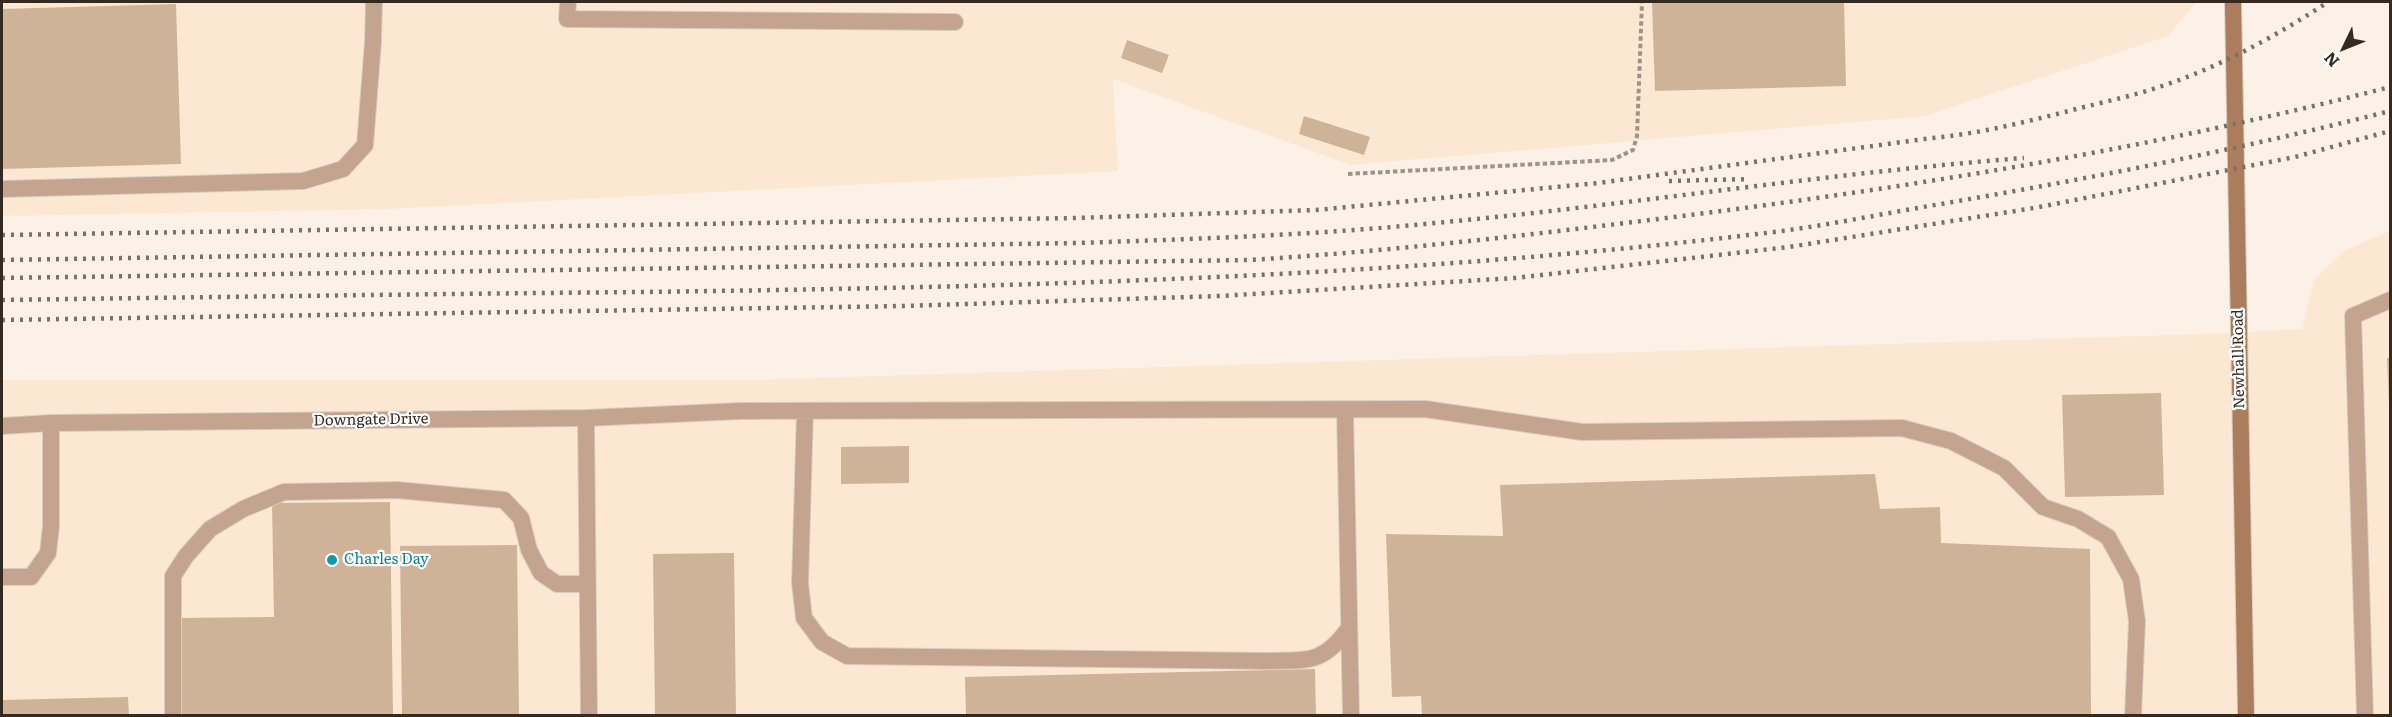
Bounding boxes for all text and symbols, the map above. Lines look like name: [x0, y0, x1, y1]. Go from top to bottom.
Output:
north arrow: [2314, 18, 2374, 78]
text: N: [2317, 47, 2344, 73]
street label: Newhall Road: [2229, 309, 2249, 409]
street label: Downgate Drive: [313, 410, 429, 430]
place label: Charles Day: [344, 551, 429, 569]
marker: Charles Day: [325, 553, 339, 567]

